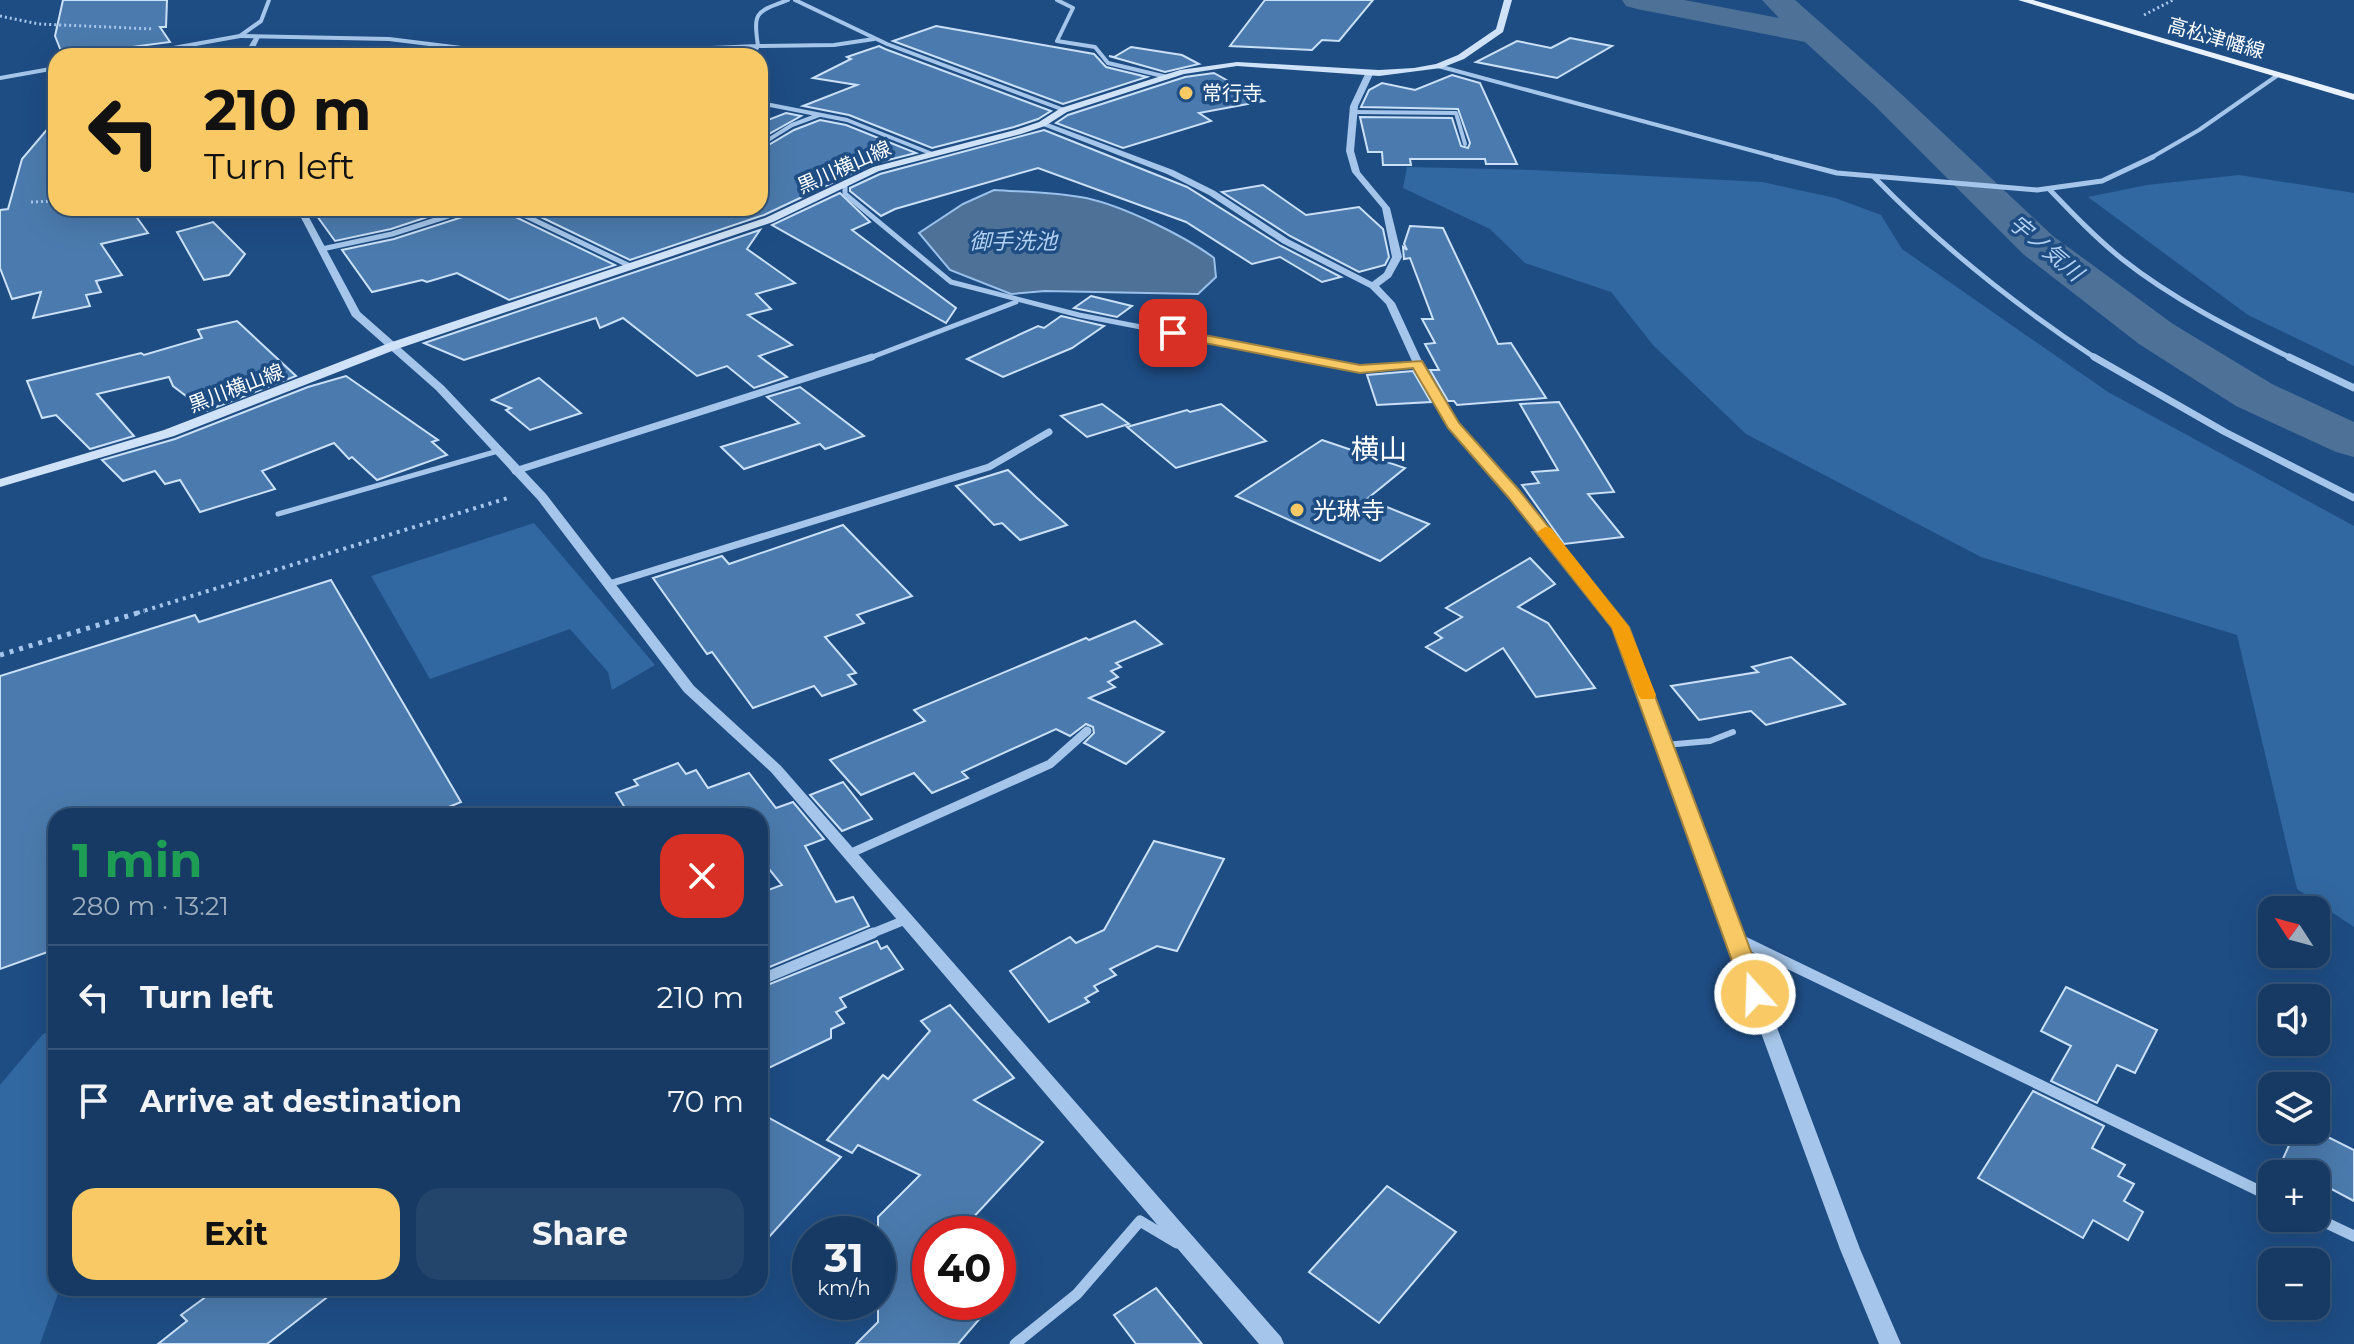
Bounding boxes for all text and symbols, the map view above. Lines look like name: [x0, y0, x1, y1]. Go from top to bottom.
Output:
street label: 高松津幡線: [2165, 13, 2267, 63]
text: 210 m: [204, 76, 372, 144]
icon: left: [72, 80, 176, 184]
place label: 常行寺: [1202, 81, 1262, 105]
marker: 常行寺: [1177, 84, 1195, 102]
street label: 黒川横山線: [793, 136, 895, 198]
text: Turn left: [204, 144, 355, 188]
water label: 宇ノ気川: [2004, 209, 2090, 288]
water label: 御手洗池: [969, 228, 1059, 255]
pin: [1139, 299, 1207, 367]
icon: arrive: [1151, 311, 1195, 355]
street label: 黒川横山線: [185, 359, 287, 417]
district label: 横山: [1351, 432, 1407, 466]
place label: 光琳寺: [1313, 496, 1385, 525]
marker: 光琳寺: [1288, 501, 1306, 519]
text: 1 min: [72, 831, 202, 889]
button: close: [660, 834, 744, 918]
text: 280 m · 13:21: [72, 890, 229, 922]
north arrow: [2258, 896, 2330, 968]
map controls: [2258, 896, 2330, 1320]
position arrow: [1713, 952, 1797, 1036]
icon: left: [72, 975, 116, 1019]
text: Turn left: [140, 979, 273, 1016]
text: 210 m: [657, 979, 744, 1016]
button: sound: [2258, 984, 2330, 1056]
button: layers: [2258, 1072, 2330, 1144]
icon: arrive: [72, 1079, 116, 1123]
text: Arrive at destination: [140, 1083, 462, 1120]
text: 70 m: [667, 1083, 744, 1120]
button: +: [2258, 1160, 2330, 1232]
button: Exit: [72, 1188, 400, 1280]
button: Share: [416, 1188, 744, 1280]
speed limit sign: 40: [912, 1216, 1016, 1320]
text: 31: [824, 1233, 864, 1282]
button: −: [2258, 1248, 2330, 1320]
text: km/h: [817, 1276, 871, 1300]

